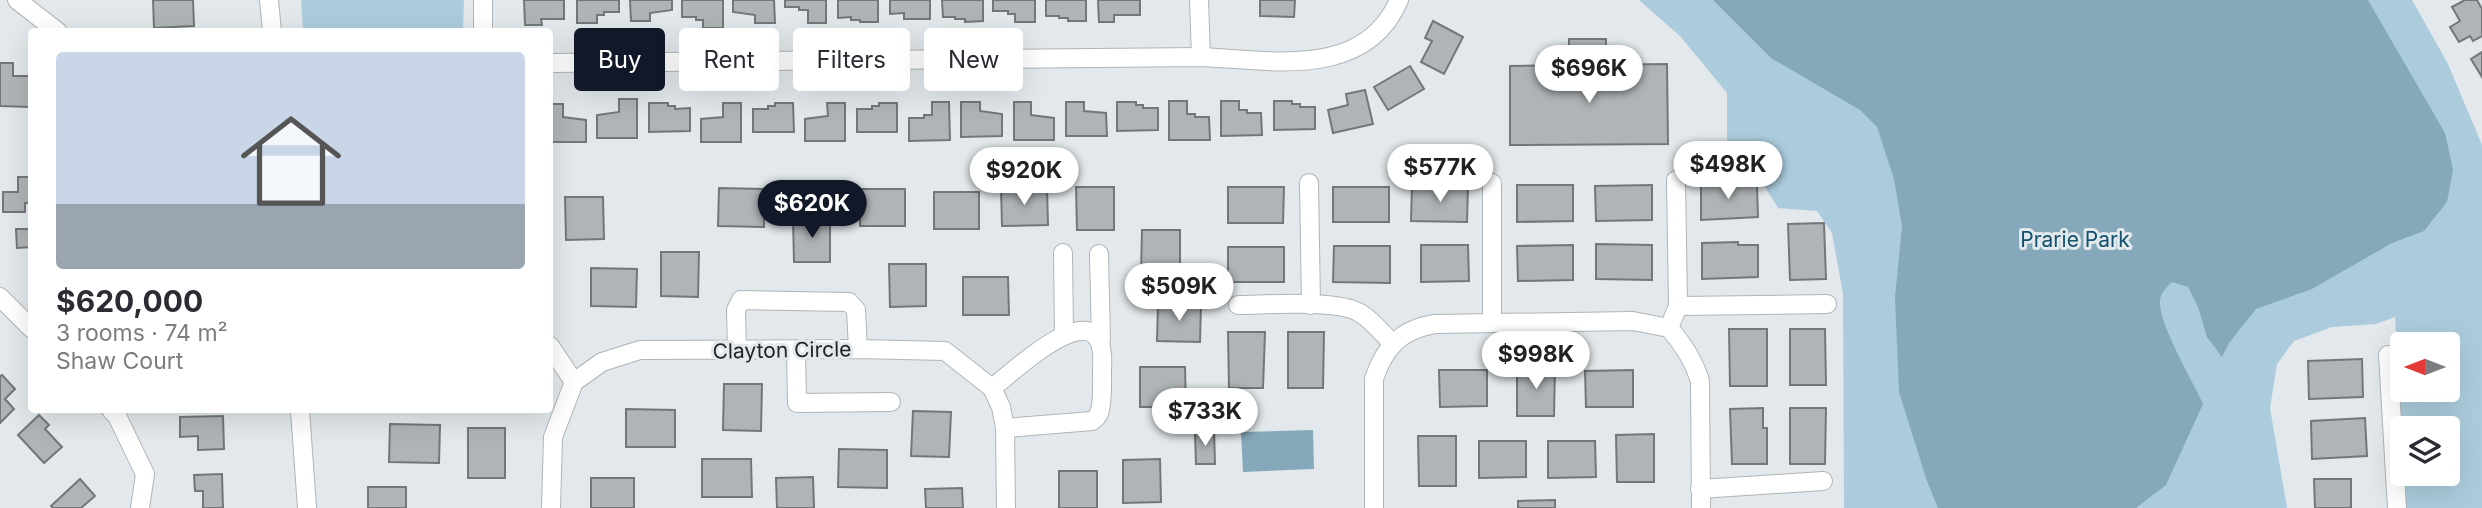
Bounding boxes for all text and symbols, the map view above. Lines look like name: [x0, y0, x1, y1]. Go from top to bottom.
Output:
chip: Buy: [574, 28, 665, 91]
chip: Rent: [679, 28, 779, 91]
chip: Filters: [793, 28, 910, 91]
chip: New: [924, 28, 1023, 91]
pin: $696K: [1540, 46, 1638, 105]
text: $696K: [1551, 54, 1627, 82]
icon: home: [228, 98, 354, 224]
pin: $498K: [1679, 142, 1777, 201]
pin: $577K: [1391, 144, 1489, 204]
pin: $920K: [975, 148, 1073, 207]
text: $498K: [1689, 150, 1767, 178]
text: $577K: [1403, 153, 1477, 181]
text: $920K: [986, 156, 1062, 184]
pin: $620K: [763, 180, 861, 240]
text: $620K: [774, 189, 850, 217]
park label: Prarie Park: [2020, 227, 2130, 252]
pin: $509K: [1130, 264, 1228, 323]
text: $509K: [1141, 272, 1217, 300]
text: $620,000: [56, 283, 203, 319]
text: 3 rooms · 74 m²: [56, 319, 228, 347]
pin: $998K: [1487, 332, 1585, 391]
north arrow: [2390, 332, 2460, 402]
map controls: [2390, 332, 2460, 486]
street label: Clayton Circle: [712, 336, 852, 364]
text: $998K: [1498, 340, 1574, 368]
text: Shaw Court: [56, 347, 183, 375]
pin: $733K: [1156, 388, 1254, 448]
text: $733K: [1168, 397, 1242, 425]
button: layers: [2390, 416, 2460, 486]

